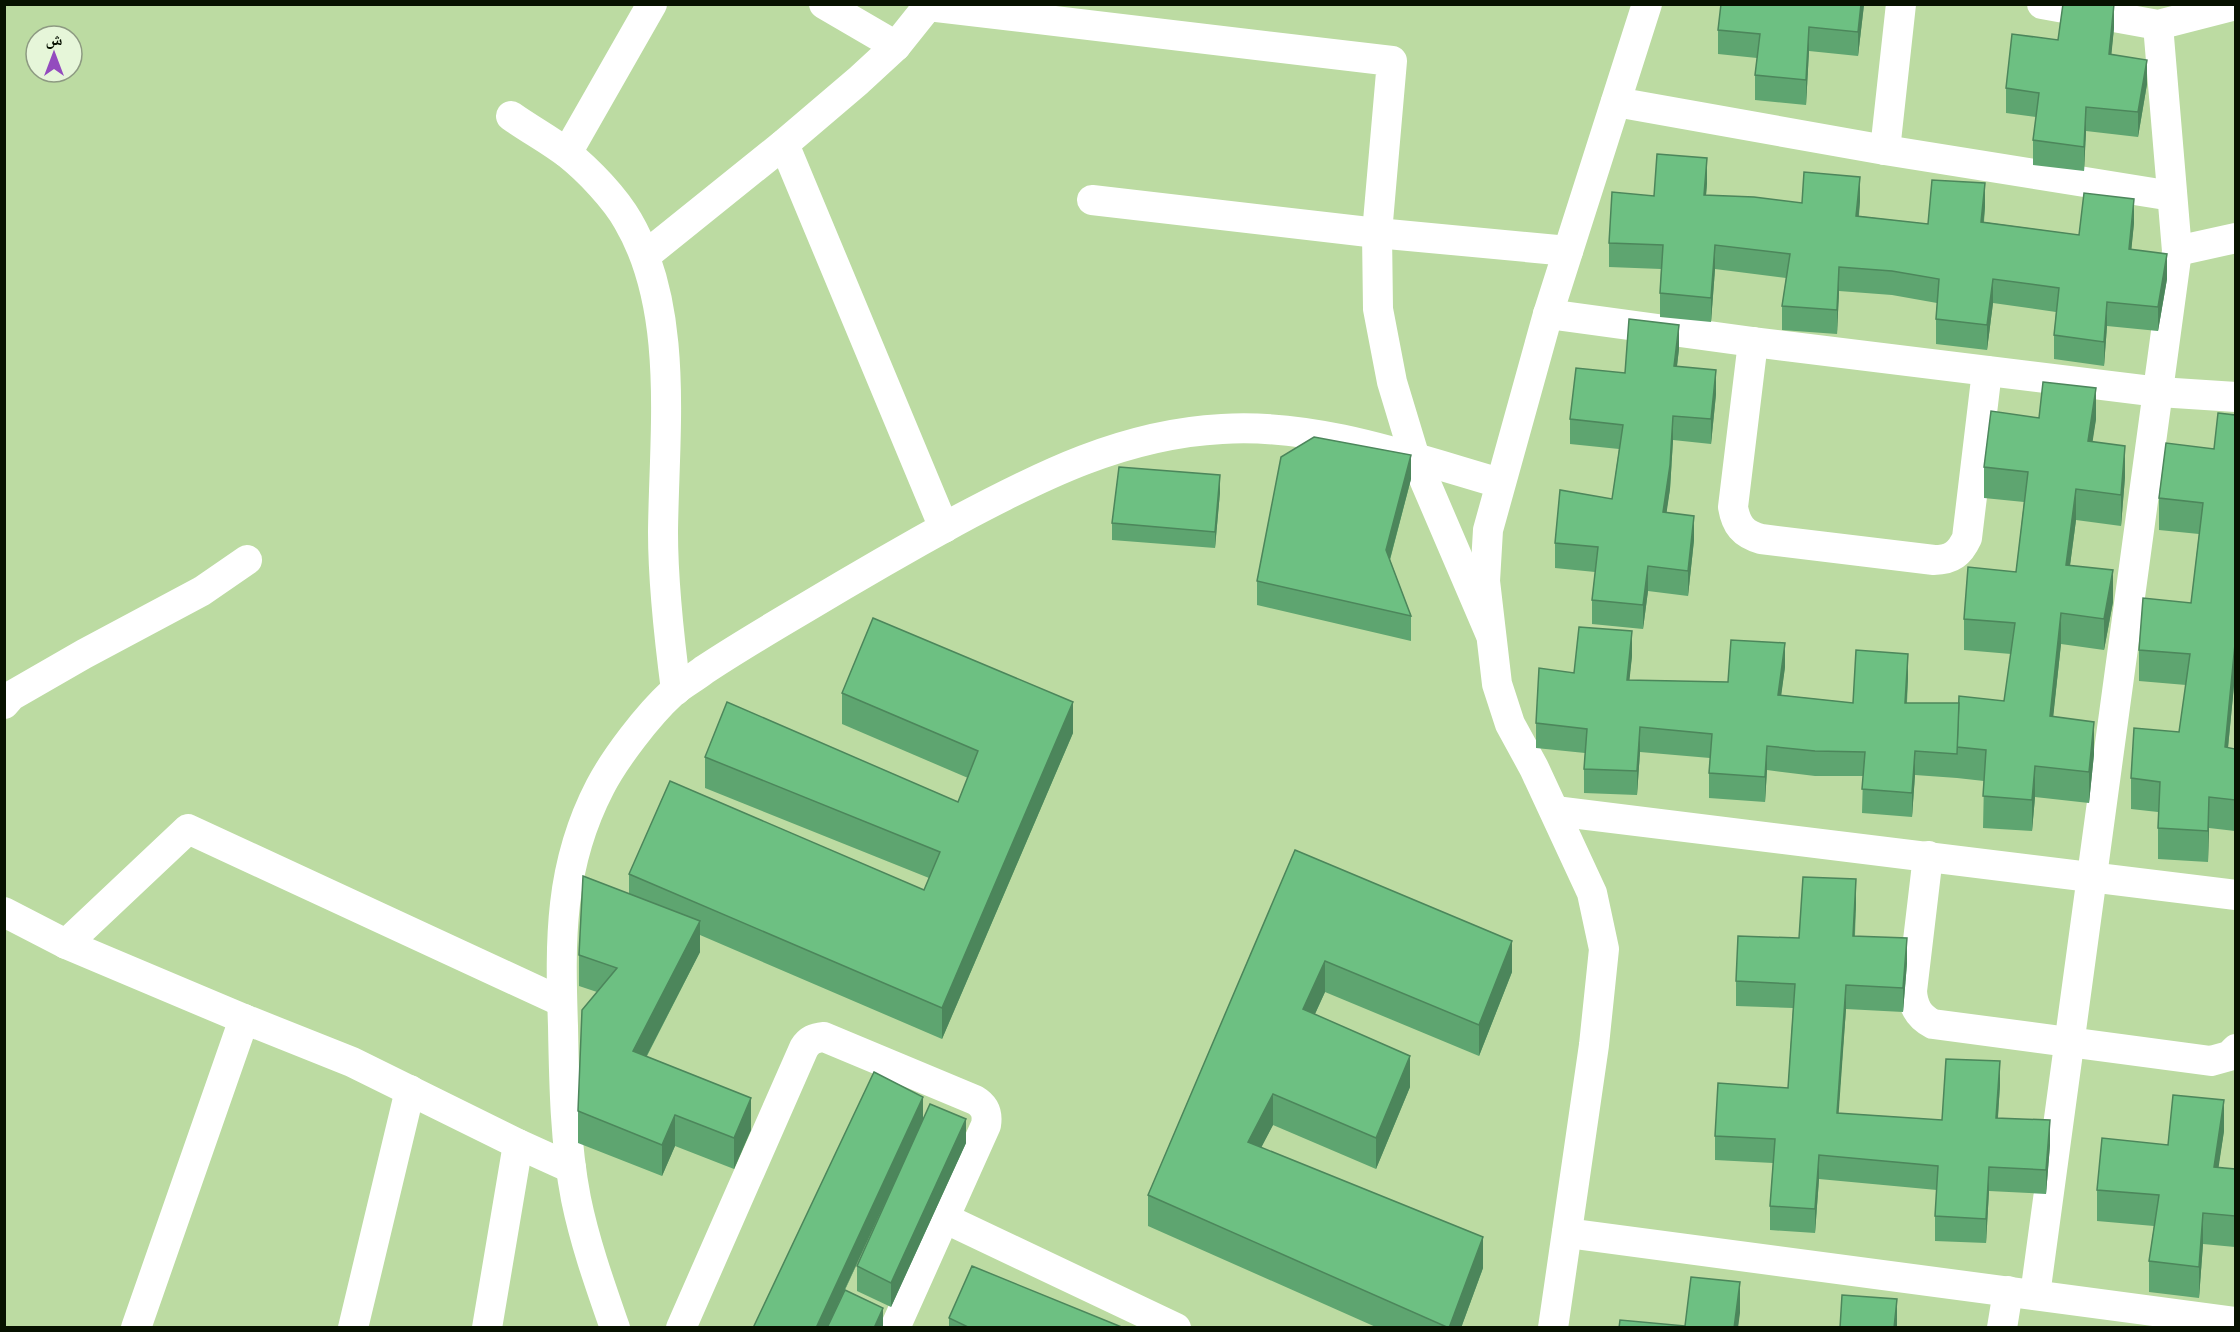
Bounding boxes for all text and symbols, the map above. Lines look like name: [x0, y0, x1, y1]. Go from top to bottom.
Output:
north arrow: [24, 24, 84, 84]
text: ش: [46, 30, 63, 49]

